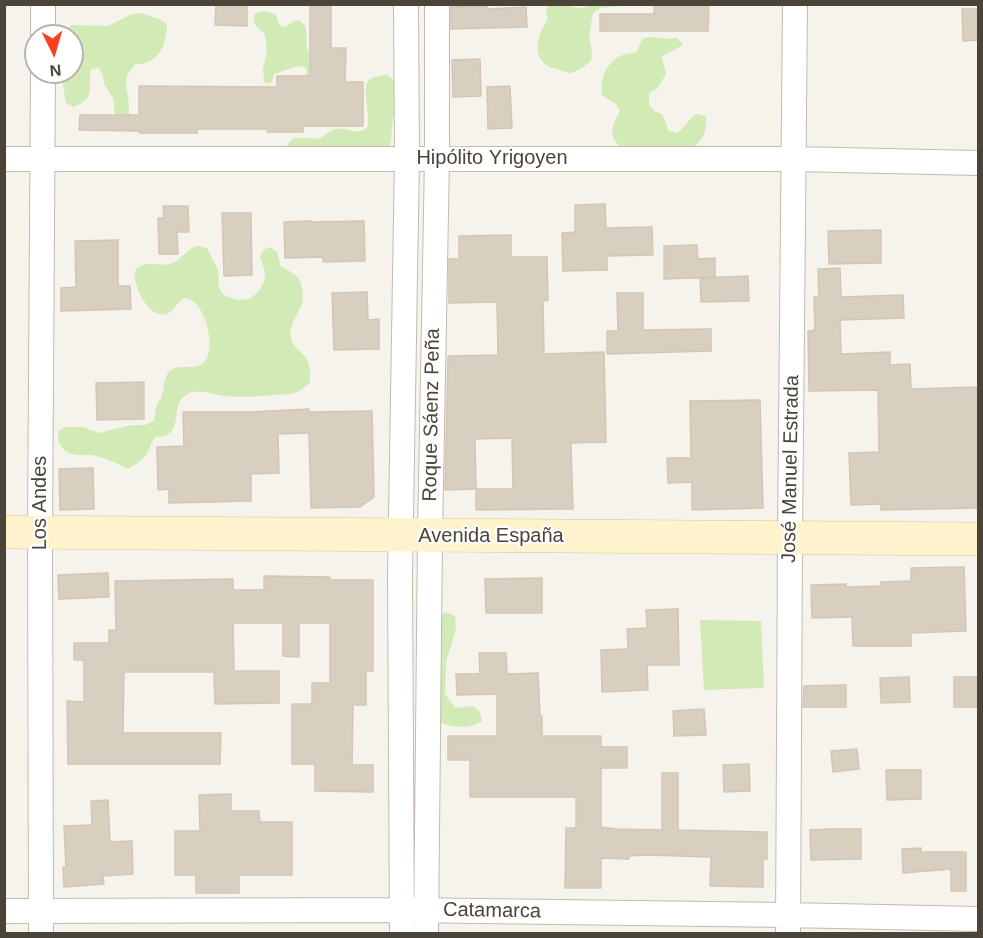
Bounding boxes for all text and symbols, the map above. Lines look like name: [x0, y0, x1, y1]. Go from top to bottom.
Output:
north arrow: [24, 24, 84, 84]
text: N: [49, 61, 62, 79]
street label: Hipólito Yrigoyen: [416, 146, 568, 170]
street label: Roque Sáenz Peña: [418, 328, 446, 502]
street label: José Manuel Estrada: [777, 375, 805, 563]
street label: Los Andes: [28, 456, 52, 550]
street label: Avenida España: [418, 524, 564, 548]
street label: Catamarca: [443, 898, 541, 924]

